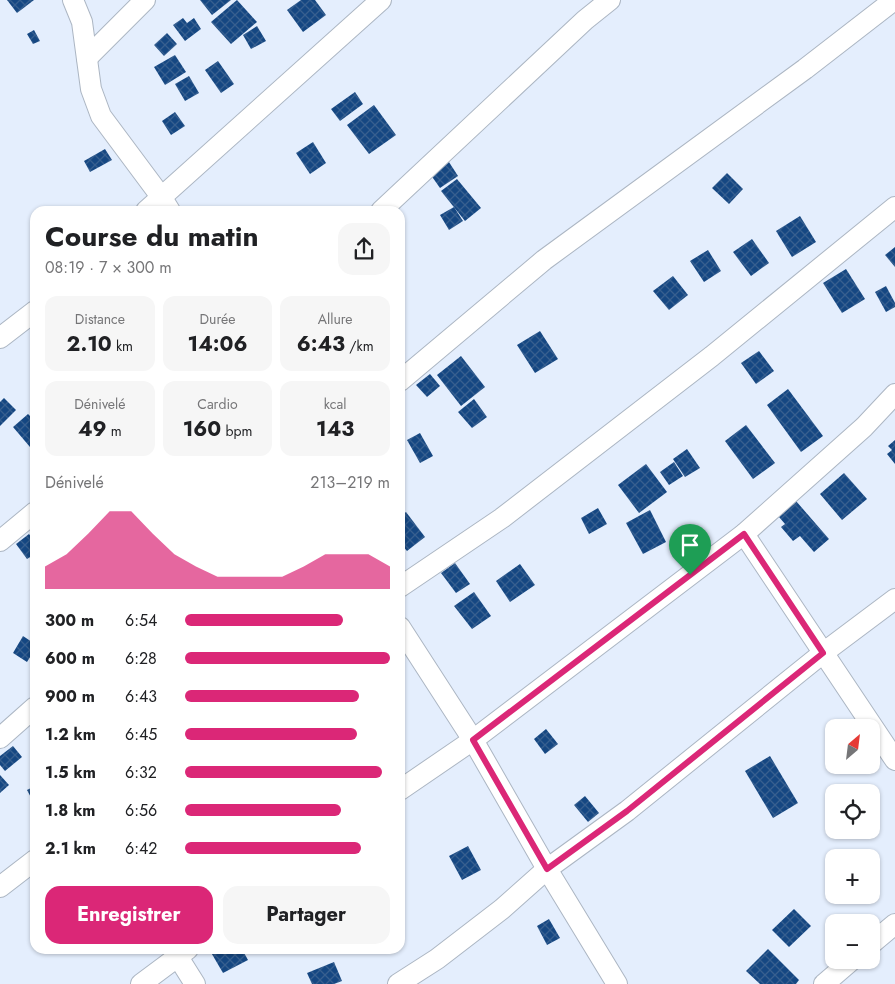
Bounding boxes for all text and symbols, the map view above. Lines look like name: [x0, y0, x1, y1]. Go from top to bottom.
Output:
text: Course du matin: [45, 216, 259, 257]
button: share: [338, 223, 390, 275]
text: 08:19 · 7 × 300 m: [45, 256, 172, 279]
text: Distance: [75, 309, 125, 329]
text: Durée: [200, 309, 235, 329]
text: Allure: [318, 309, 353, 329]
text: 2.10: [67, 329, 112, 359]
text: 14:06: [187, 329, 248, 359]
text: 6:43: [297, 329, 345, 359]
text: km: [112, 336, 133, 356]
text: /km: [345, 336, 374, 356]
text: Dénivelé: [74, 394, 125, 414]
text: Cardio: [197, 394, 238, 414]
text: kcal: [324, 394, 346, 414]
text: 49: [78, 414, 107, 444]
text: 160: [183, 414, 221, 444]
text: 143: [316, 414, 354, 444]
text: m: [107, 421, 122, 441]
text: bpm: [221, 421, 252, 441]
text: Dénivelé: [45, 471, 104, 494]
text: 213–219 m: [310, 471, 390, 494]
pin: [669, 524, 711, 575]
icon: arrive: [676, 531, 704, 559]
text: 300 m: [45, 609, 94, 632]
text: 6:54: [125, 609, 157, 632]
text: 600 m: [45, 647, 95, 670]
text: 6:28: [125, 647, 157, 670]
text: 900 m: [45, 685, 95, 708]
text: 6:43: [125, 685, 157, 708]
north arrow: [825, 719, 880, 774]
map controls: [825, 719, 880, 969]
text: 1.2 km: [45, 723, 96, 746]
text: 6:45: [125, 723, 157, 746]
text: 1.5 km: [45, 761, 96, 784]
text: 6:32: [125, 761, 157, 784]
button: locate: [825, 784, 880, 839]
text: 1.8 km: [45, 799, 95, 822]
text: 6:56: [125, 799, 157, 822]
text: 2.1 km: [45, 837, 96, 860]
text: 6:42: [125, 837, 157, 860]
button: +: [825, 849, 880, 904]
button: Enregistrer: [45, 886, 213, 944]
button: Partager: [223, 886, 390, 944]
button: −: [825, 914, 880, 969]

